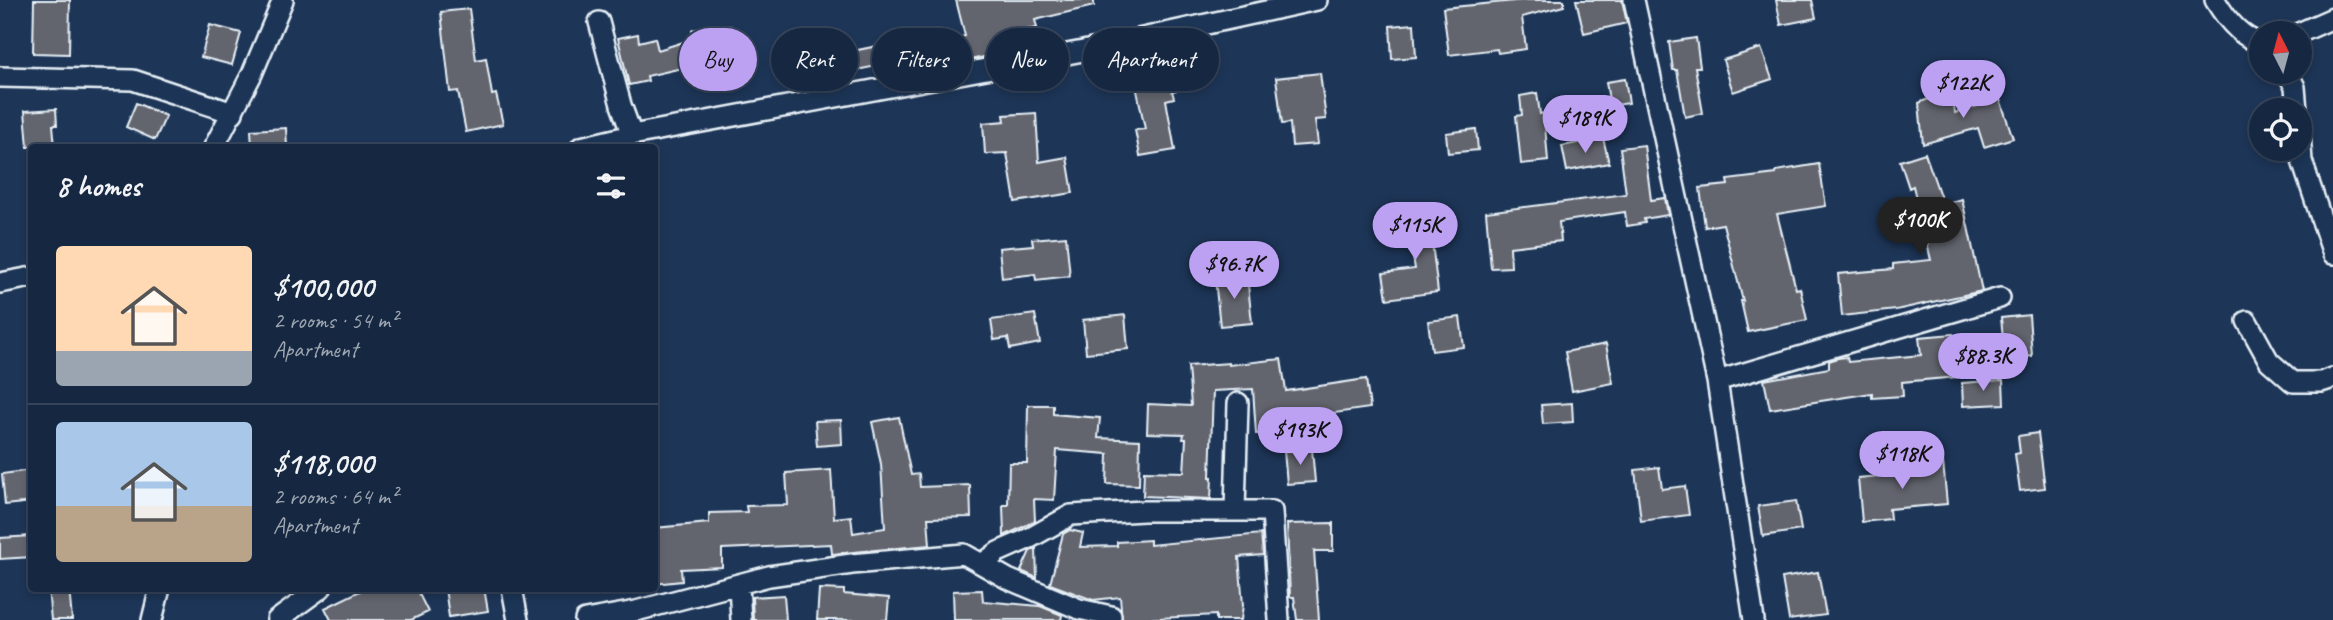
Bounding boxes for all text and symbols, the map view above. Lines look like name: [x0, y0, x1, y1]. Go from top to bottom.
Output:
north arrow: [2249, 21, 2312, 84]
map controls: [2249, 21, 2312, 161]
chip: Buy: [679, 28, 757, 91]
chip: Rent: [771, 28, 858, 91]
chip: Filters: [872, 28, 972, 91]
chip: New: [986, 28, 1069, 91]
chip: Apartment: [1083, 28, 1219, 91]
pin: $122K: [1914, 60, 2012, 120]
text: $122K: [1936, 68, 1990, 97]
pin: $189K: [1536, 96, 1634, 155]
button: locate: [2249, 98, 2312, 161]
text: $189K: [1559, 103, 1611, 132]
text: 8 homes: [56, 167, 141, 205]
icon: filters: [592, 167, 630, 205]
pin: $100K: [1871, 198, 1969, 257]
pin: $115K: [1366, 202, 1464, 262]
text: $100K: [1893, 205, 1947, 234]
text: $115K: [1389, 210, 1441, 239]
pin: $96.7K: [1177, 242, 1291, 301]
text: $96.7K: [1205, 249, 1263, 278]
text: $100,000: [273, 268, 373, 306]
icon: home: [112, 274, 196, 358]
text: 2 rooms · 54 m²: [273, 306, 397, 335]
pin: $88.3K: [1926, 334, 2040, 393]
text: Apartment: [273, 335, 358, 364]
text: $88.3K: [1954, 341, 2012, 370]
pin: $193K: [1251, 407, 1349, 467]
text: $193K: [1274, 415, 1326, 444]
pin: $118K: [1853, 432, 1951, 491]
text: $118K: [1875, 439, 1929, 468]
text: $118,000: [273, 444, 373, 482]
icon: home: [112, 450, 196, 534]
text: 2 rooms · 64 m²: [273, 482, 397, 511]
text: Apartment: [273, 511, 358, 540]

